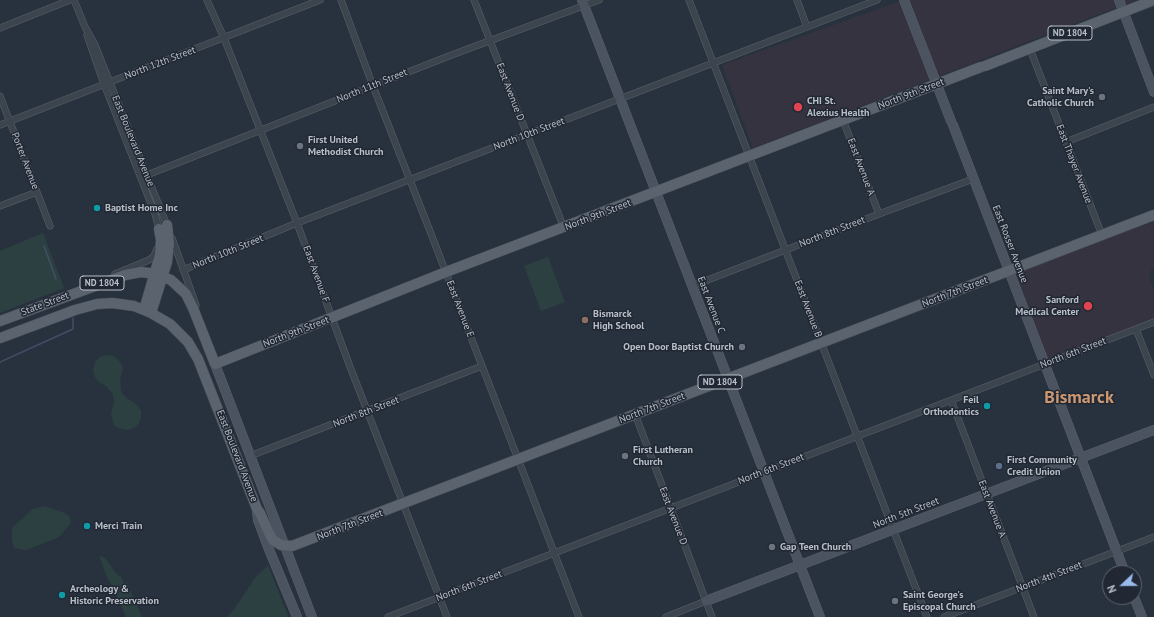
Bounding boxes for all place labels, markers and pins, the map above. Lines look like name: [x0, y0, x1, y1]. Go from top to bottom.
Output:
place label: Saint Mary's Catholic Church: [1027, 85, 1094, 108]
marker: Saint Mary's Catholic Church: [1097, 92, 1107, 102]
place label: CHI St. Alexius Health: [807, 95, 869, 118]
marker: CHI St. Alexius Health: [792, 101, 804, 113]
place label: First United Methodist Church: [308, 134, 383, 158]
marker: First United Methodist Church: [295, 141, 305, 151]
place label: Baptist Home Inc: [105, 202, 178, 214]
marker: Baptist Home Inc: [92, 203, 102, 213]
place label: Sanford Medical Center: [1015, 294, 1079, 318]
marker: Sanford Medical Center: [1082, 300, 1094, 312]
place label: Bismarck High School: [593, 308, 644, 332]
marker: Bismarck High School: [580, 315, 590, 325]
place label: Open Door Baptist Church: [623, 341, 734, 353]
marker: Open Door Baptist Church: [737, 342, 747, 352]
place label: Feil Orthodontics: [923, 394, 979, 418]
marker: Feil Orthodontics: [982, 401, 992, 411]
place label: First Lutheran Church: [633, 444, 693, 468]
marker: First Lutheran Church: [620, 451, 630, 461]
place label: First Community Credit Union: [1007, 454, 1077, 478]
marker: First Community Credit Union: [994, 461, 1004, 471]
place label: Merci Train: [95, 520, 142, 532]
marker: Merci Train: [82, 521, 92, 531]
place label: Gap Teen Church: [780, 541, 851, 553]
marker: Gap Teen Church: [767, 542, 777, 552]
place label: Archeology & Historic Preservation: [70, 583, 159, 606]
place label: Saint George's Episcopal Church: [903, 589, 976, 612]
marker: Archeology & Historic Preservation: [57, 590, 67, 600]
marker: Saint George's Episcopal Church: [890, 596, 900, 606]

